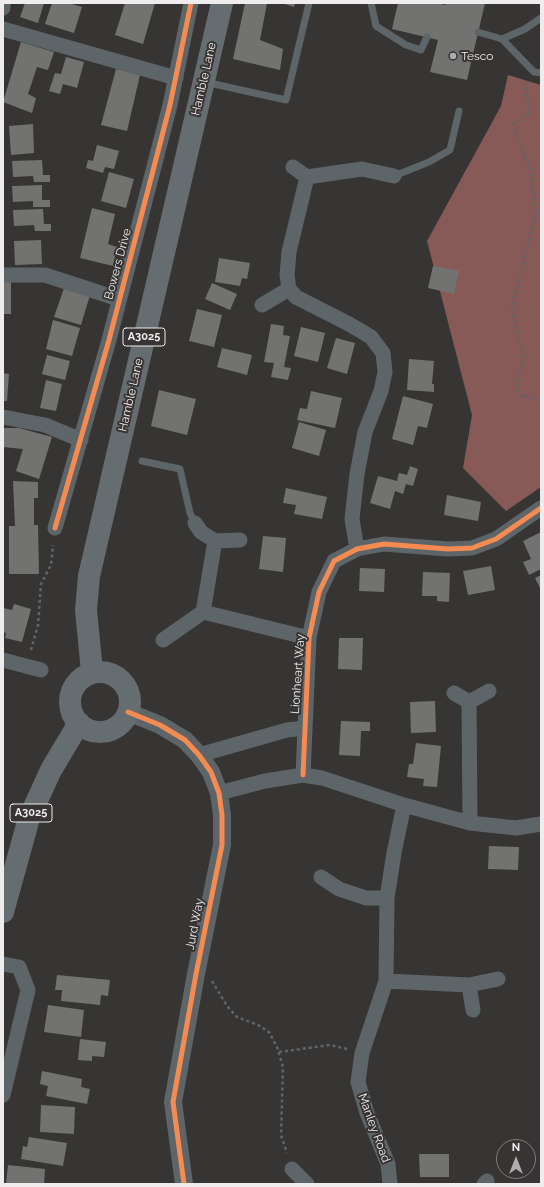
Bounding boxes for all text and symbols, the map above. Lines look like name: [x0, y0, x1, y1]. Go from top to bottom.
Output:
street label: Hamble Lane: [189, 41, 219, 117]
place label: Tesco: [461, 49, 493, 63]
marker: Tesco: [448, 51, 458, 61]
street label: Bowers Drive: [102, 227, 134, 301]
road number: A3025: [123, 328, 165, 346]
street label: Hamble Lane: [116, 357, 146, 433]
street label: Lionheart Way: [288, 633, 308, 715]
road number: A3025: [10, 804, 52, 822]
street label: Jurd Way: [183, 897, 207, 951]
street label: Manley Road: [355, 1091, 393, 1165]
north arrow: [496, 1139, 536, 1179]
text: N: [512, 1141, 520, 1154]

